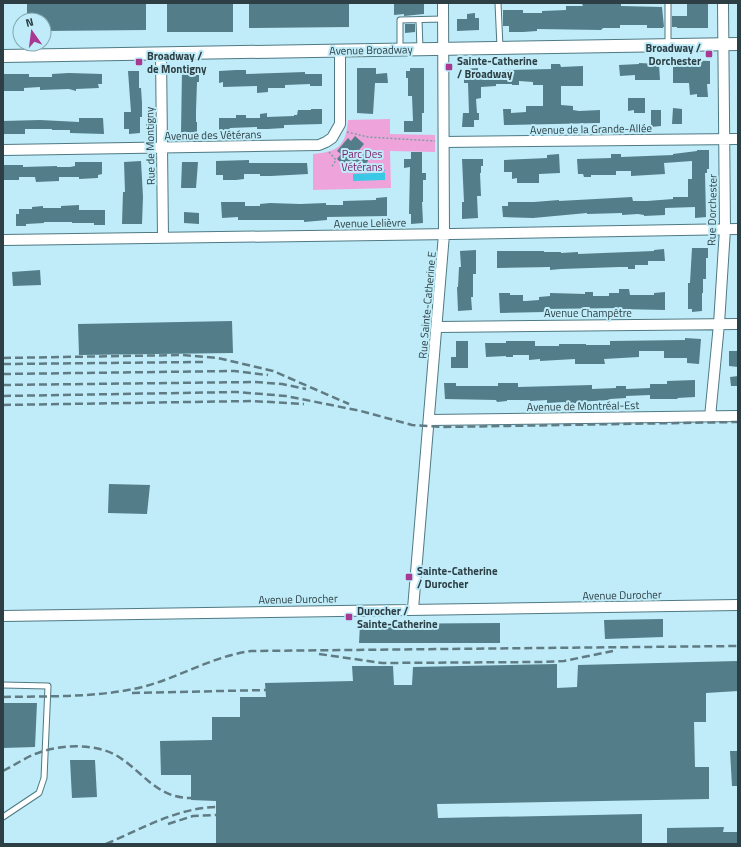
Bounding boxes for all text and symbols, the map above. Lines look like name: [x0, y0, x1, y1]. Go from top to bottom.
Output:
north arrow: [12, 12, 52, 52]
text: N: [24, 14, 35, 31]
place label: Broadway / Dorchester: [646, 40, 701, 69]
street label: Avenue Broadway: [329, 41, 414, 59]
place label: Broadway / de Montigny: [147, 48, 207, 77]
marker: Broadway / Dorchester: [704, 49, 714, 59]
place label: Sainte-Catherine / Broadway: [457, 53, 538, 82]
marker: Broadway / de Montigny: [134, 57, 144, 67]
marker: Sainte-Catherine / Broadway: [444, 62, 454, 72]
street label: Rue de Montigny: [141, 106, 159, 185]
street label: Avenue de la Grande-Allée: [530, 120, 653, 138]
street label: Avenue des Vétérans: [164, 126, 262, 144]
park label: Parc Des Vétérans: [341, 146, 383, 175]
street label: Rue Dorchester: [703, 174, 721, 246]
street label: Avenue Lelièvre: [334, 214, 407, 232]
street label: Rue Sainte-Catherine E: [414, 251, 440, 359]
street label: Avenue Champêtre: [544, 305, 632, 321]
street label: Avenue de Montréal-Est: [527, 397, 640, 415]
place label: Sainte-Catherine / Durocher: [417, 563, 498, 592]
marker: Sainte-Catherine / Durocher: [404, 572, 414, 582]
street label: Avenue Durocher: [582, 586, 662, 604]
street label: Avenue Durocher: [258, 590, 338, 608]
place label: Durocher / Sainte-Catherine: [357, 603, 438, 632]
marker: Durocher / Sainte-Catherine: [344, 612, 354, 622]

